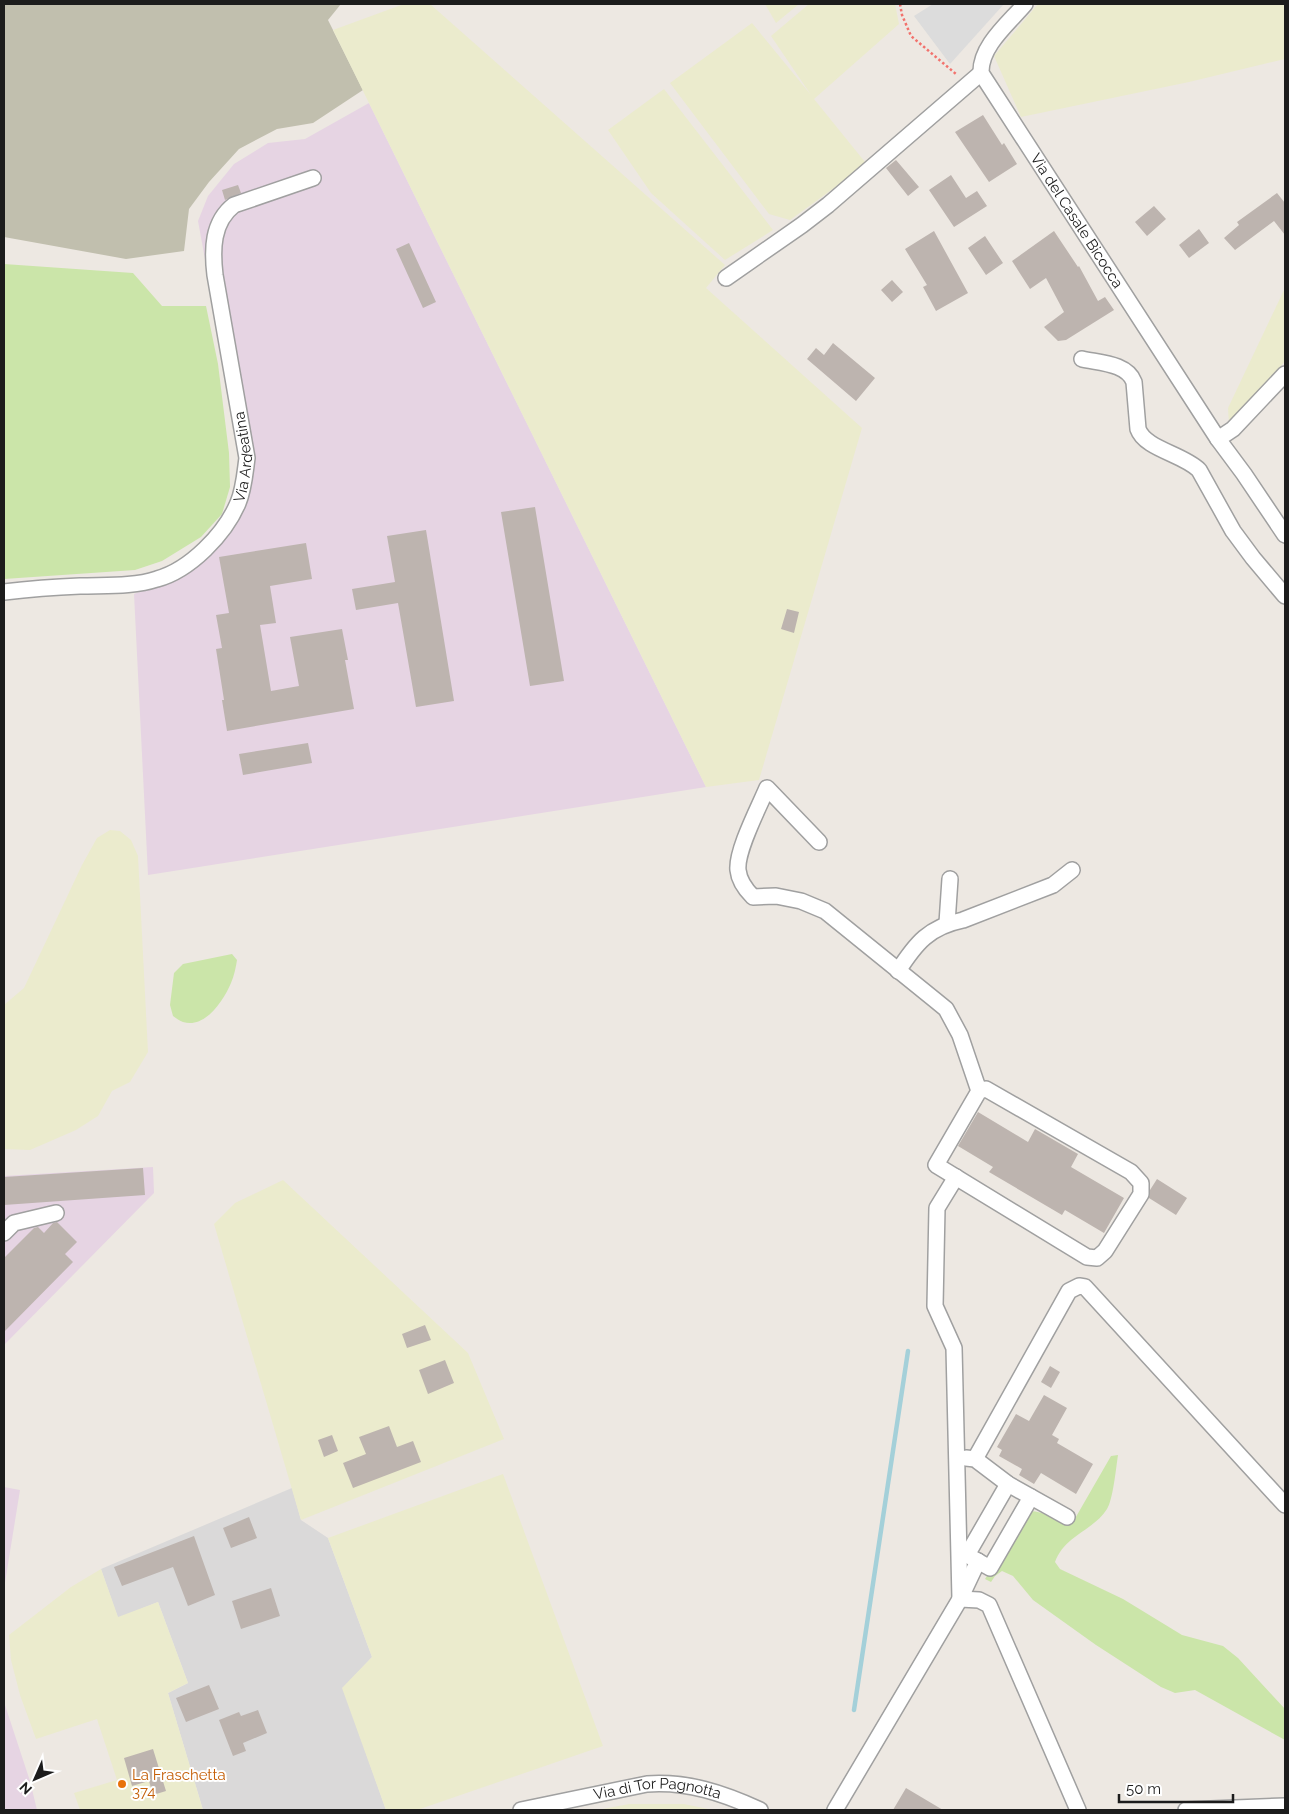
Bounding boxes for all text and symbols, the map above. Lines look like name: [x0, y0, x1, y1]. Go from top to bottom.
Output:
street label: Via del Casale Bicocca: [1027, 150, 1127, 292]
street label: Via Ardeatina: [230, 410, 257, 505]
north arrow: [10, 1754, 60, 1804]
place label: La Fraschetta 374: [132, 1766, 226, 1801]
scale bar: [1119, 1772, 1233, 1804]
street label: Via di Tor Pagnotta: [592, 1774, 723, 1804]
marker: La Fraschetta 374: [116, 1778, 128, 1790]
text: N: [16, 1779, 35, 1798]
text: 50 m: [1126, 1780, 1161, 1798]

